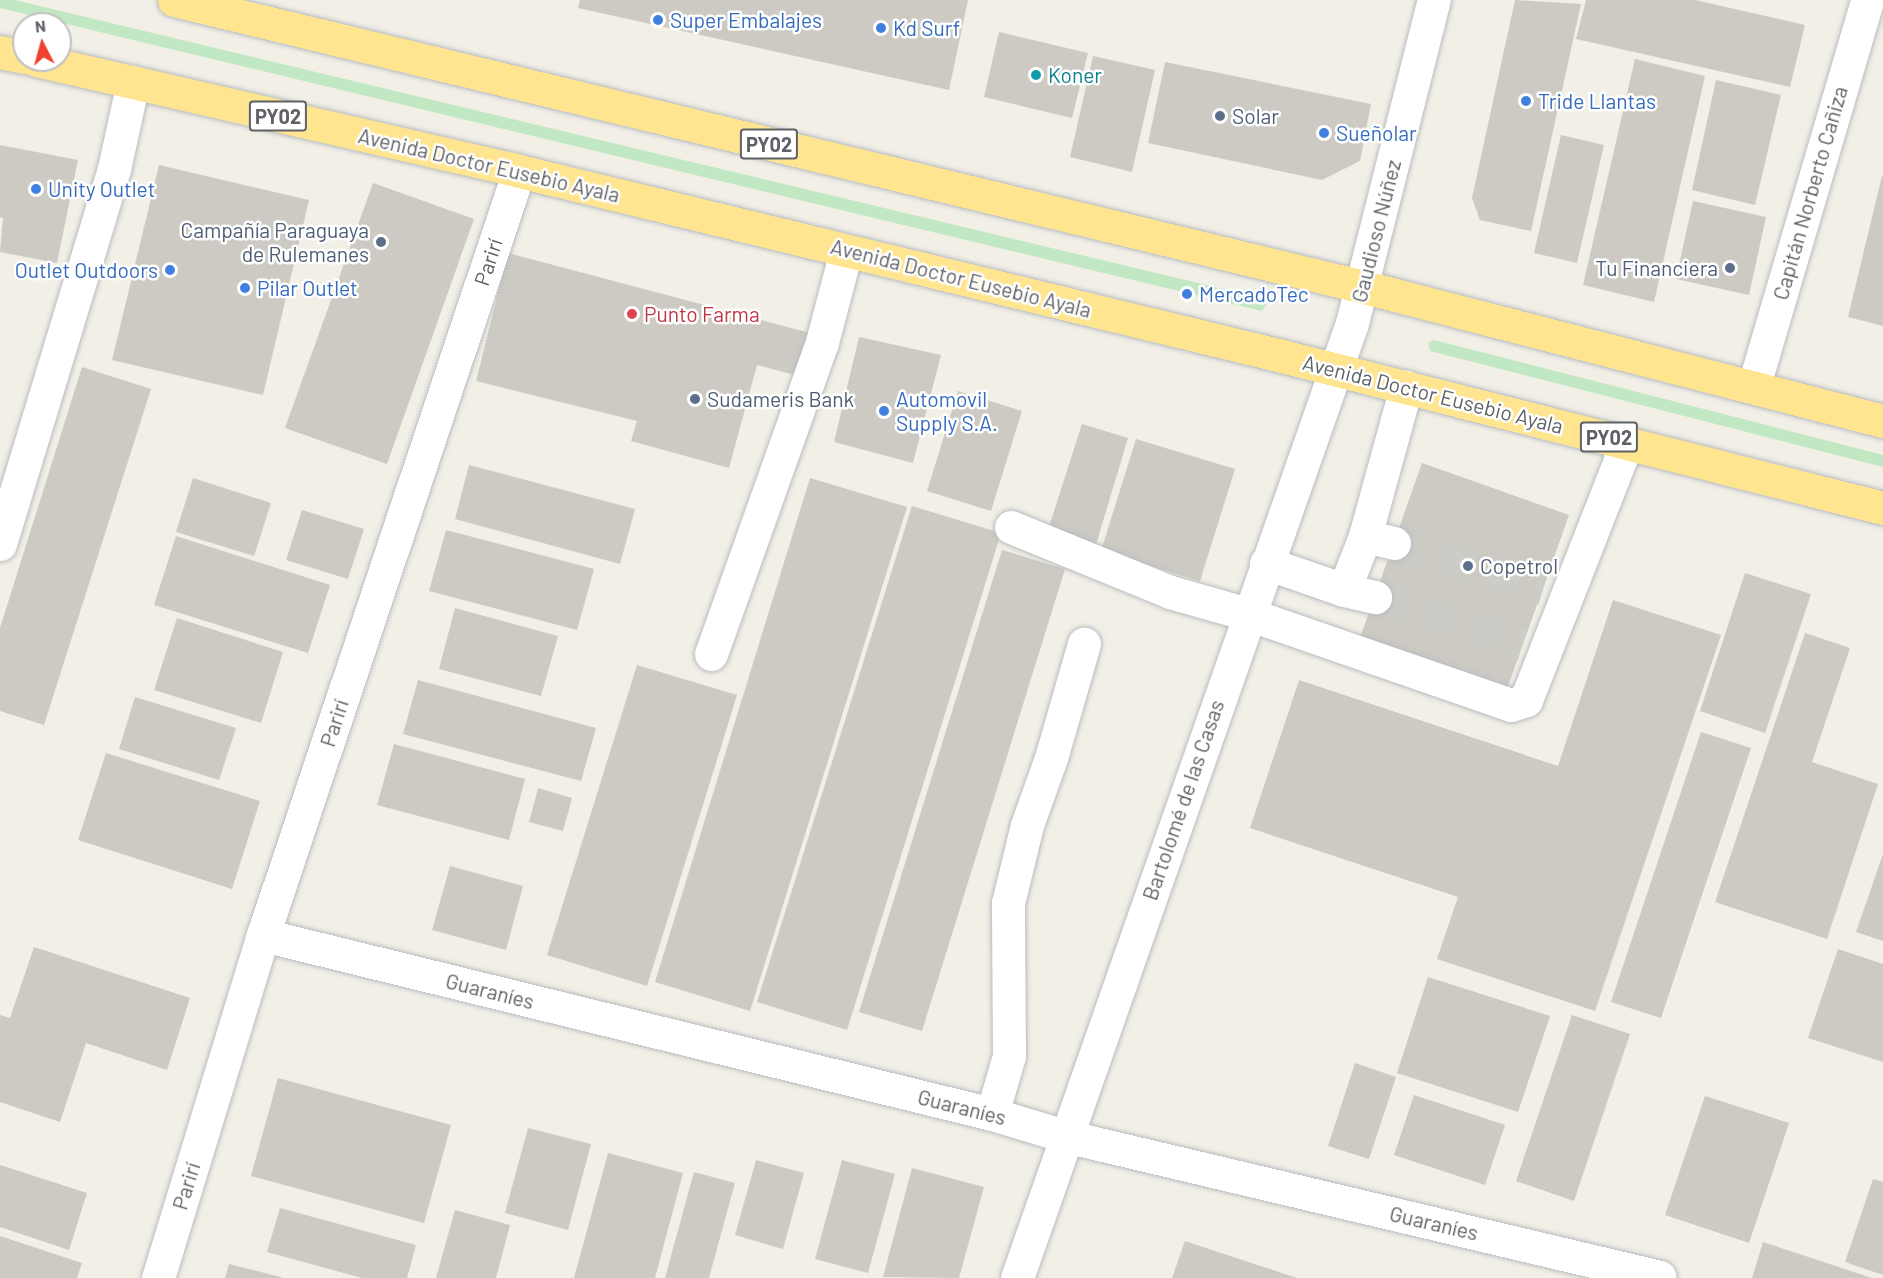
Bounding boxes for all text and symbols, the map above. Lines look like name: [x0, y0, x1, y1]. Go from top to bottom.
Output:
place label: Super Embalajes: [670, 7, 822, 33]
north arrow: [12, 12, 72, 72]
marker: Super Embalajes: [651, 13, 665, 27]
place label: Kd Surf: [893, 15, 960, 41]
text: N: [34, 16, 47, 36]
marker: Kd Surf: [874, 21, 888, 35]
place label: Koner: [1048, 62, 1102, 88]
marker: Koner: [1029, 68, 1043, 82]
street label: Capitán Norberto Cañiza: [1767, 83, 1853, 303]
place label: Tride Llantas: [1538, 88, 1656, 114]
marker: Tride Llantas: [1519, 94, 1533, 108]
road number: PY02: [248, 99, 308, 133]
place label: Solar: [1232, 103, 1279, 129]
marker: Solar: [1213, 109, 1227, 123]
place label: Sueñolar: [1336, 120, 1417, 146]
street label: Avenida Doctor Eusebio Ayala: [356, 123, 622, 207]
marker: Sueñolar: [1317, 126, 1331, 140]
road number: PY02: [739, 127, 799, 161]
street label: Gaudioso Núñez: [1346, 157, 1406, 305]
place label: Unity Outlet: [48, 176, 155, 202]
marker: Unity Outlet: [29, 182, 43, 196]
place label: Campañía Paraguaya de Rulemanes: [181, 217, 369, 267]
street label: Avenida Doctor Eusebio Ayala: [828, 233, 1094, 323]
marker: Campañía Paraguaya de Rulemanes: [374, 235, 388, 249]
street label: Parirí: [469, 235, 507, 289]
place label: Tu Financiera: [1595, 255, 1718, 281]
place label: Outlet Outdoors: [15, 257, 158, 283]
marker: Tu Financiera: [1723, 261, 1737, 275]
marker: Outlet Outdoors: [163, 263, 177, 277]
place label: Pilar Outlet: [257, 275, 358, 301]
marker: Pilar Outlet: [238, 281, 252, 295]
place label: MercadoTec: [1199, 281, 1309, 307]
marker: MercadoTec: [1180, 287, 1194, 301]
place label: Punto Farma: [644, 301, 760, 327]
marker: Punto Farma: [625, 307, 639, 321]
street label: Avenida Doctor Eusebio Ayala: [1300, 349, 1566, 439]
place label: Sudameris Bank: [707, 386, 854, 412]
place label: Automovil Supply S.A.: [896, 386, 998, 436]
marker: Sudameris Bank: [688, 392, 702, 406]
marker: Automovil Supply S.A.: [877, 404, 891, 418]
road number: PY02: [1579, 420, 1639, 454]
place label: Copetrol: [1480, 553, 1558, 579]
marker: Copetrol: [1461, 559, 1475, 573]
street label: Parirí: [315, 696, 353, 750]
street label: Bartolomé de las Casas: [1137, 696, 1229, 904]
street label: Guaraníes: [443, 968, 537, 1014]
street label: Guaraníes: [915, 1084, 1009, 1130]
street label: Parirí: [167, 1159, 205, 1213]
street label: Guaraníes: [1387, 1201, 1481, 1245]

